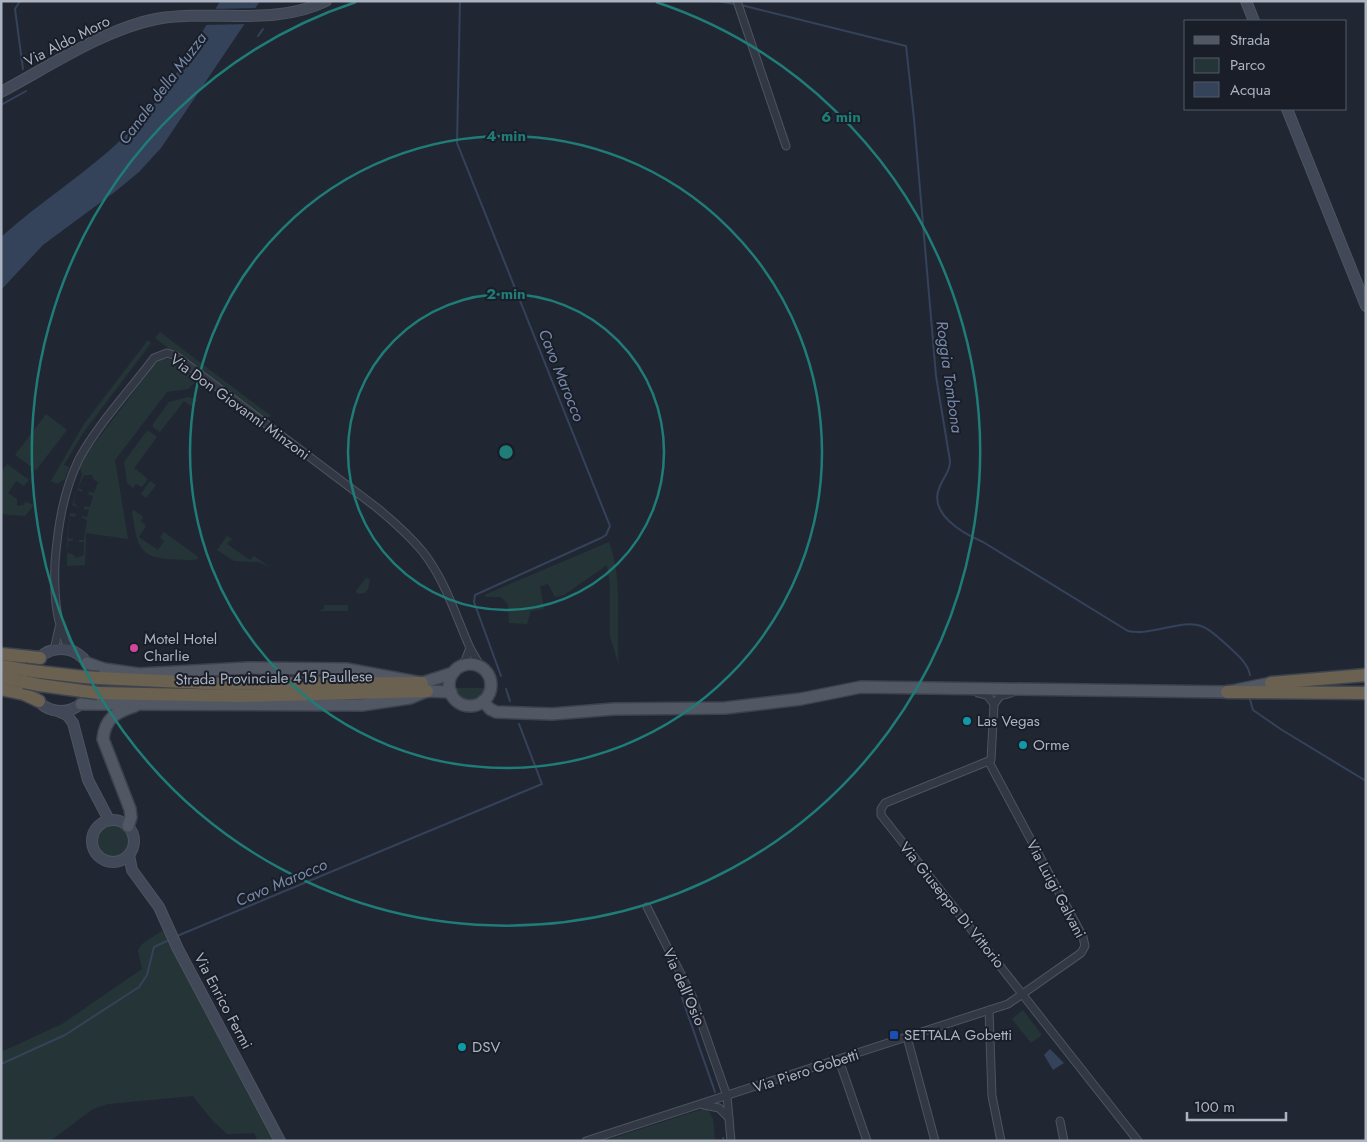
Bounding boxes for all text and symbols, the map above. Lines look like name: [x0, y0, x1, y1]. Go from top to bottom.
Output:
street label: Via Aldo Moro: [20, 10, 114, 72]
legend: [1184, 20, 1347, 110]
water label: Canale della Muzza: [113, 27, 212, 149]
text: Strada: [1230, 29, 1270, 51]
text: Parco: [1230, 54, 1265, 76]
text: Acqua: [1230, 79, 1271, 101]
text: 6 min: [821, 106, 861, 128]
text: 4 min: [486, 125, 526, 147]
text: 2 min: [486, 283, 526, 305]
water label: Roggia Tombona: [930, 319, 969, 435]
water label: Cavo Marocco: [533, 326, 591, 425]
street label: Via Don Giovanni Minzoni: [165, 349, 315, 465]
centre of rings: [497, 443, 515, 461]
place label: Motel Hotel Charlie: [144, 628, 217, 667]
marker: Motel Hotel Charlie: [128, 642, 140, 654]
street label: Strada Provinciale 415 Paullese: [175, 665, 373, 691]
place label: Las Vegas: [977, 710, 1040, 732]
marker: Las Vegas: [961, 715, 973, 727]
place label: Orme: [1033, 734, 1070, 756]
marker: Orme: [1017, 739, 1029, 751]
street label: Via Luigi Galvani: [1021, 836, 1091, 942]
street label: Via Giuseppe Di Vittorio: [894, 837, 1010, 973]
water label: Cavo Marocco: [232, 853, 331, 912]
street label: Via dell'Osio: [657, 945, 711, 1029]
street label: Via Enrico Fermi: [188, 949, 258, 1053]
place label: SETTALA Gobetti: [904, 1024, 1012, 1046]
marker: SETTALA Gobetti: [888, 1029, 900, 1041]
place label: DSV: [472, 1036, 500, 1058]
marker: DSV: [456, 1041, 468, 1053]
street label: Via Piero Gobetti: [750, 1044, 862, 1098]
scale bar: [1187, 1090, 1286, 1122]
text: 100 m: [1194, 1096, 1235, 1118]

